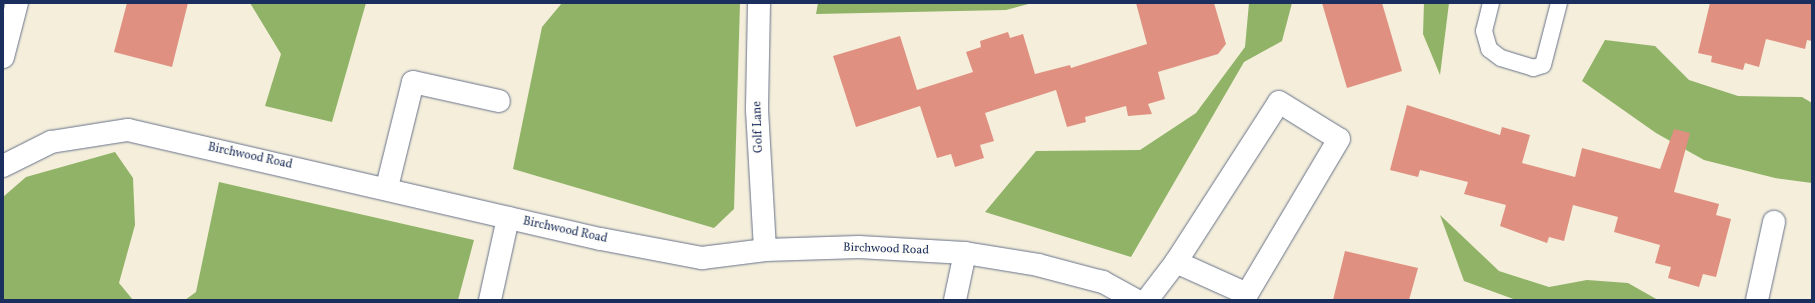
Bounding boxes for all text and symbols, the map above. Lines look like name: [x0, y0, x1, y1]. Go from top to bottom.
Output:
street label: Golf Lane: [751, 101, 767, 153]
street label: Birchwood Road: [206, 141, 294, 173]
street label: Birchwood Road: [521, 215, 609, 247]
street label: Birchwood Road: [843, 241, 929, 259]

